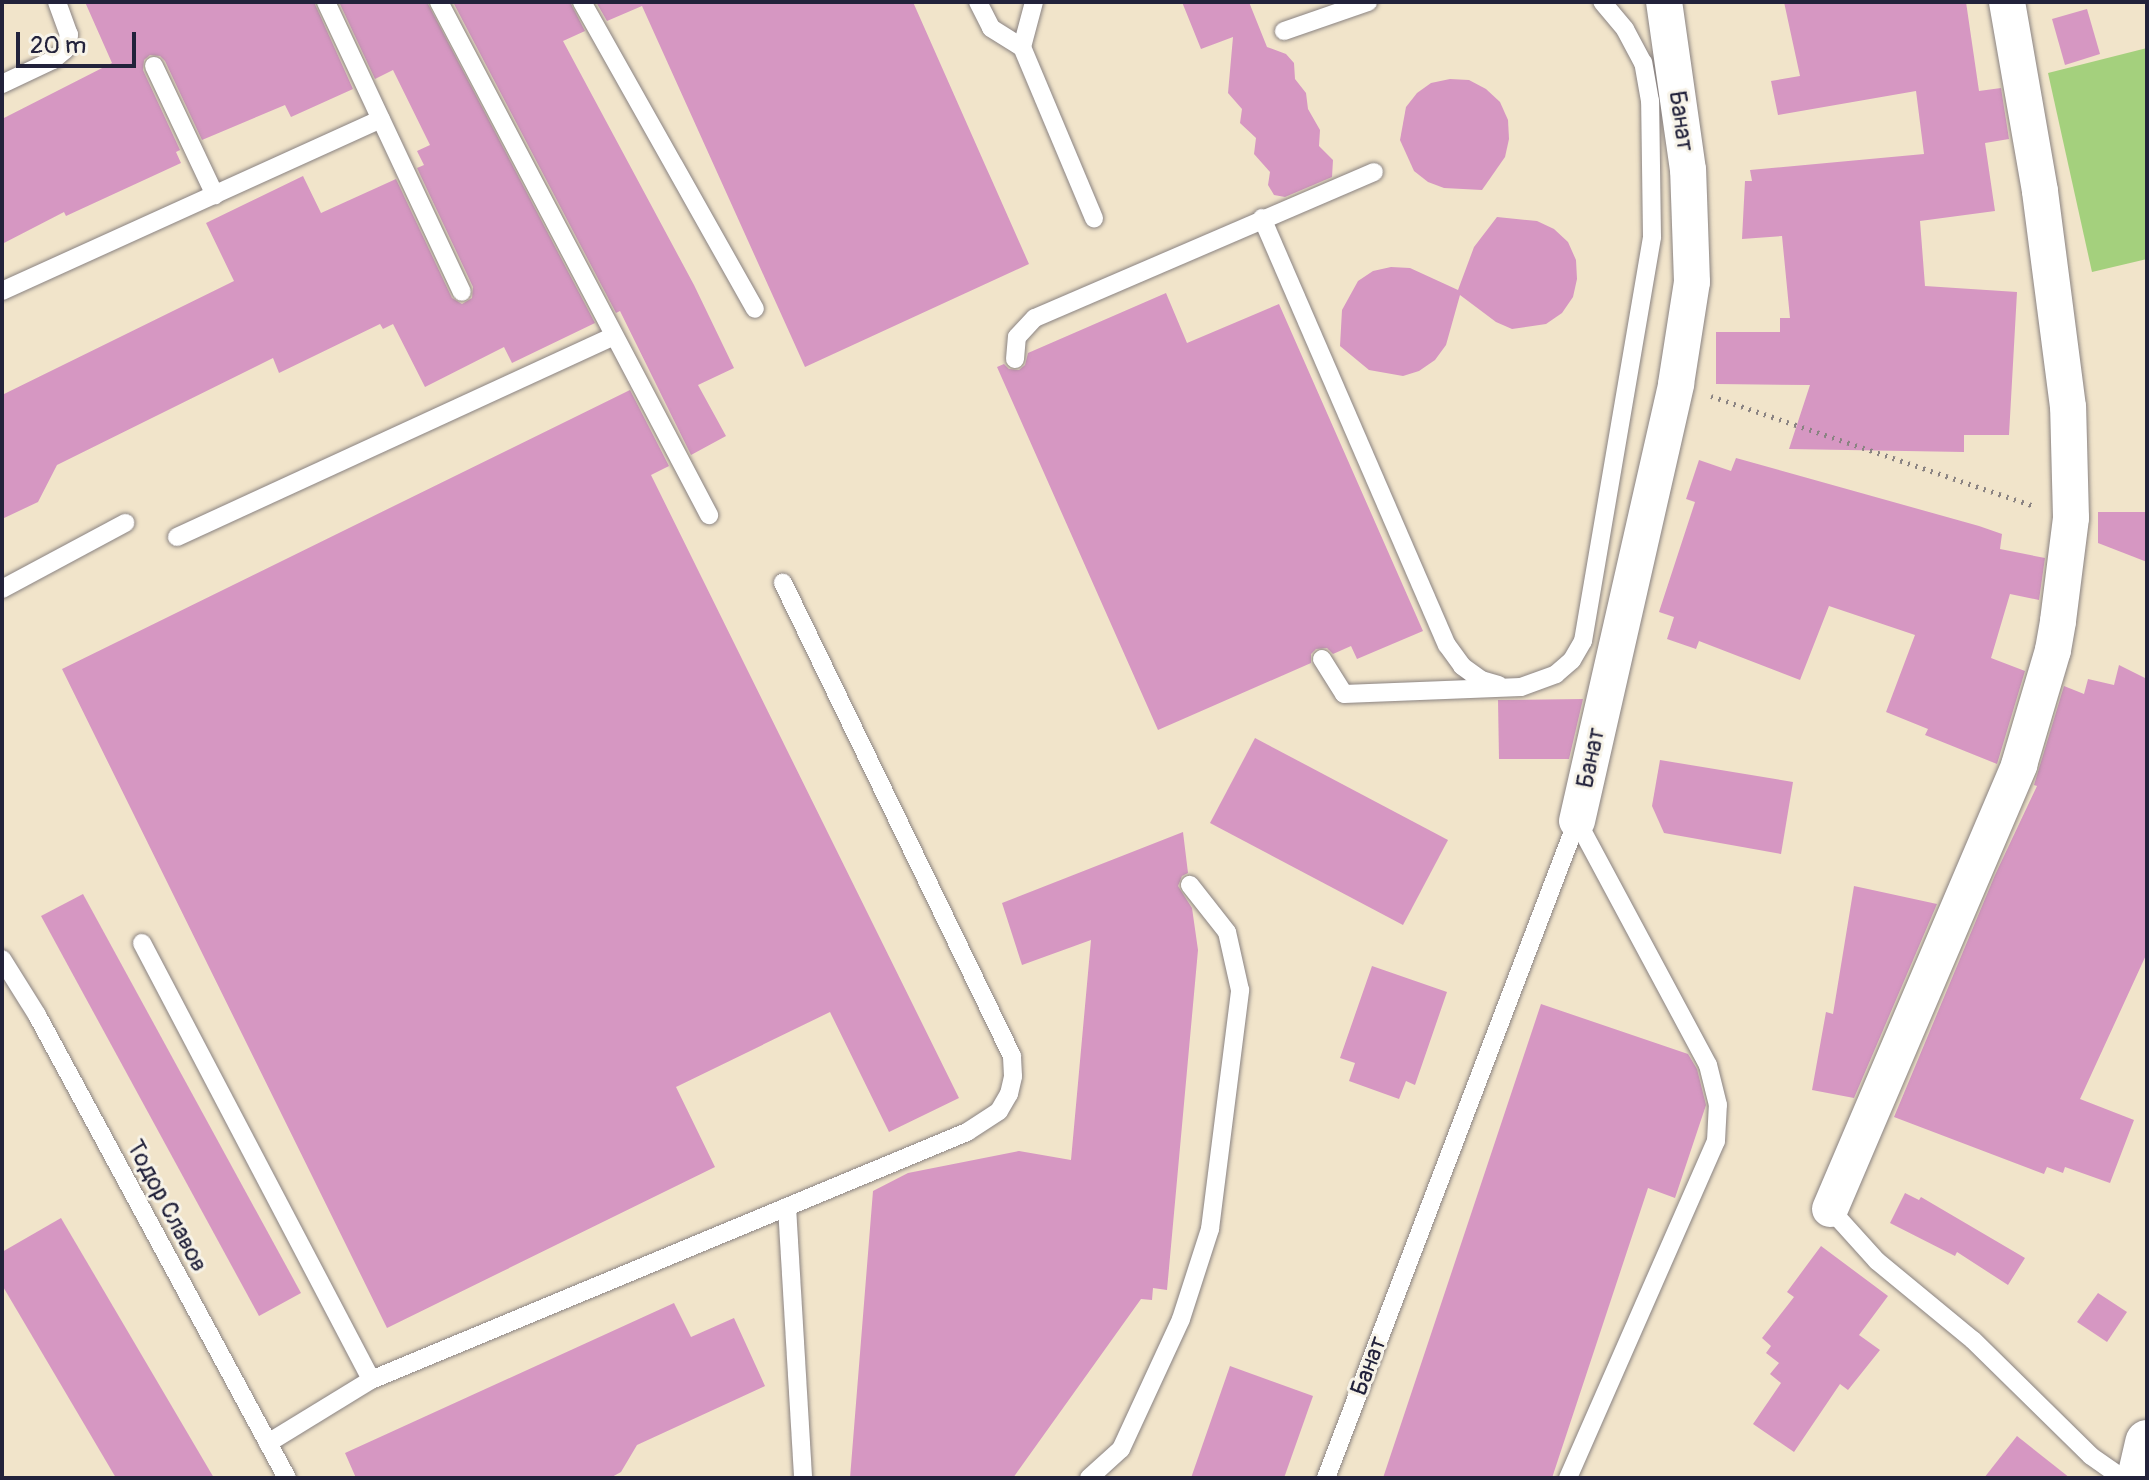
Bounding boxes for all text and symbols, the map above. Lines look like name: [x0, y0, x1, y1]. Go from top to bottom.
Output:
scale bar: [20, 16, 140, 66]
text: 20 m: [30, 31, 86, 60]
street label: Банат: [1663, 89, 1699, 153]
street label: Банат: [1571, 725, 1611, 791]
street label: Тодор Славов: [120, 1135, 214, 1277]
street label: Банат: [1345, 1332, 1393, 1400]

